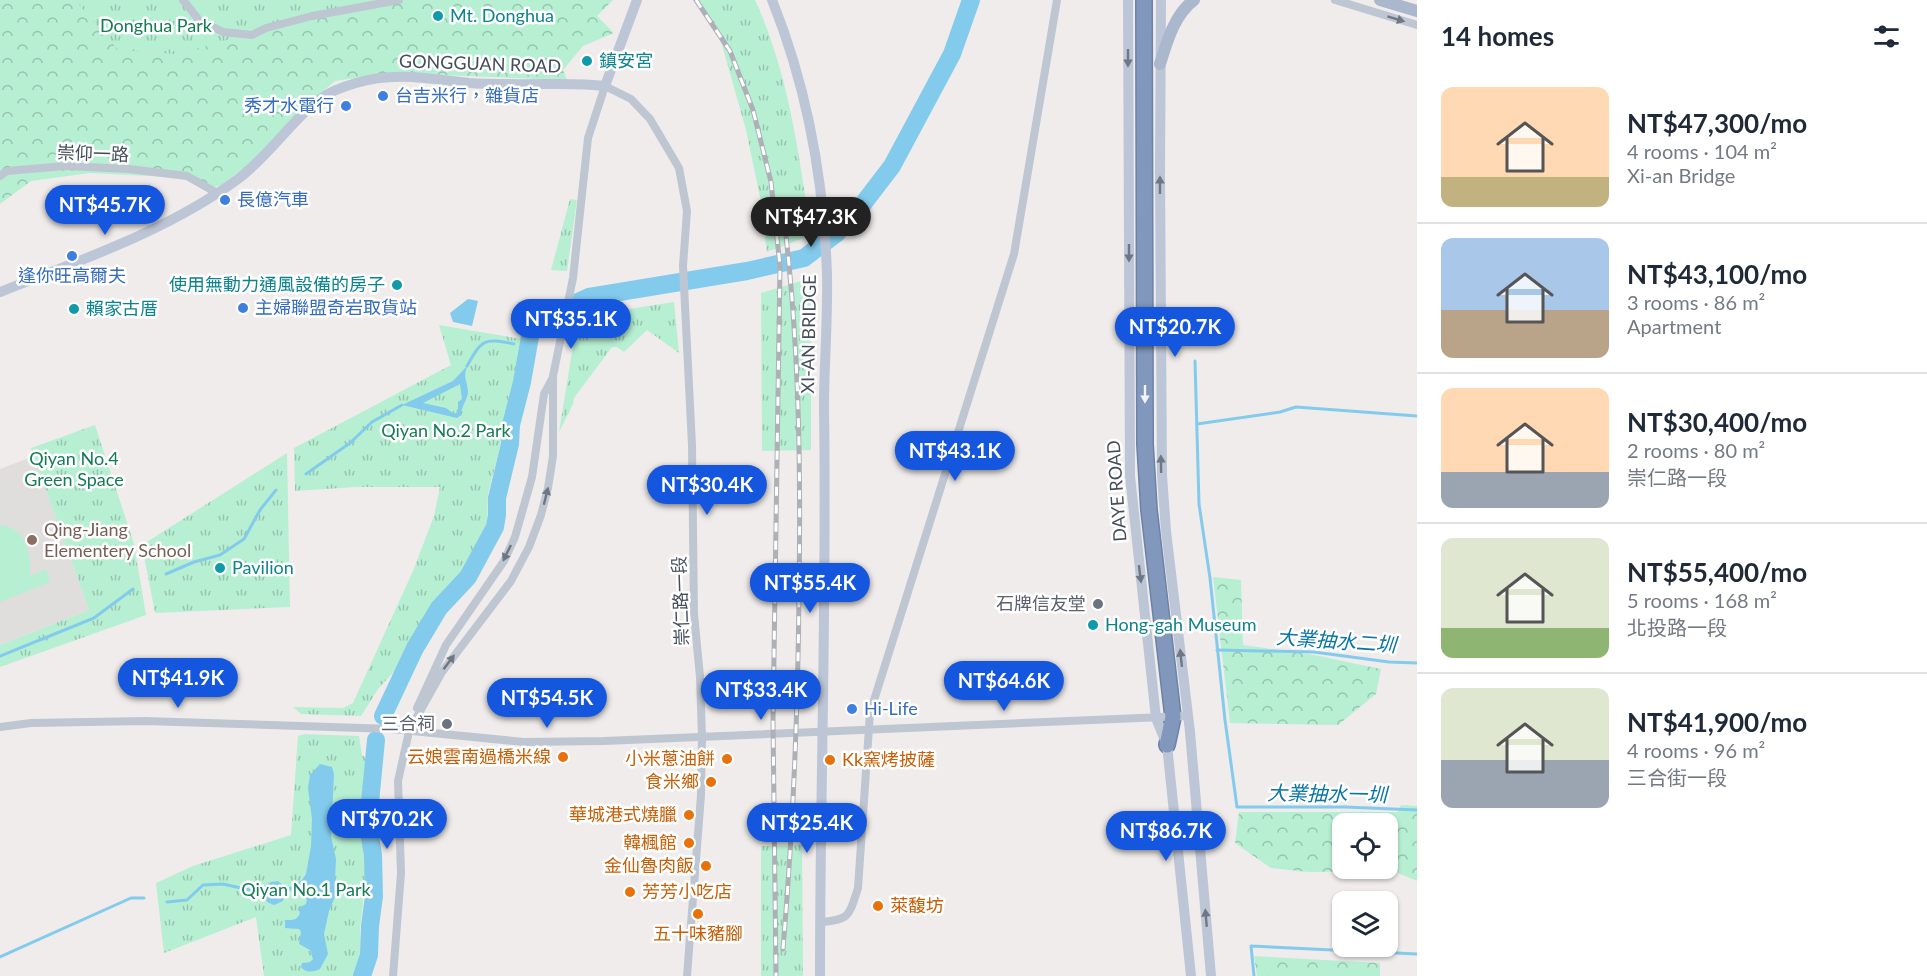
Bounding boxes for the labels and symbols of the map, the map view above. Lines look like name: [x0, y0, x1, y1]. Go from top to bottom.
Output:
place label: Mt. Donghua: [450, 4, 554, 26]
marker: Mt. Donghua: [431, 9, 445, 23]
park label: Donghua Park: [100, 14, 213, 36]
one-way arrow: [1387, 15, 1405, 24]
street label: GONGGUAN ROAD: [399, 49, 561, 77]
place label: 鎮安宮: [599, 49, 653, 71]
one-way arrow: [1123, 49, 1133, 68]
marker: 鎮安宮: [580, 54, 594, 68]
place label: 台吉米行，雜貨店: [395, 84, 539, 106]
marker: 台吉米行，雜貨店: [376, 89, 390, 103]
place label: 秀才水電行: [244, 94, 334, 116]
marker: 秀才水電行: [339, 99, 353, 113]
street label: 崇仰一路: [57, 141, 129, 165]
one-way arrow: [1155, 176, 1165, 195]
pin: NT$45.7K: [43, 185, 167, 236]
place label: 長億汽車: [237, 188, 309, 210]
marker: 長億汽車: [218, 193, 232, 207]
pin: NT$47.3K: [749, 197, 873, 248]
one-way arrow: [1124, 244, 1133, 263]
marker: 逢你旺高爾夫: [65, 249, 79, 263]
place label: 逢你旺高爾夫: [18, 264, 126, 286]
place label: 使用無動力通風設備的房子: [169, 273, 385, 295]
street label: XI-AN BRIDGE: [796, 274, 820, 394]
marker: 使用無動力通風設備的房子: [390, 278, 404, 292]
place label: 主婦聯盟奇岩取貨站: [255, 296, 417, 318]
place label: 賴家古厝: [86, 297, 158, 319]
pin: NT$35.1K: [509, 299, 633, 350]
marker: 主婦聯盟奇岩取貨站: [236, 301, 250, 315]
marker: 賴家古厝: [67, 302, 81, 316]
pin: NT$20.7K: [1113, 307, 1237, 358]
one-way arrow: [1140, 385, 1150, 404]
park label: Qiyan No.2 Park: [381, 419, 512, 441]
pin: NT$43.1K: [893, 431, 1017, 482]
street label: DAYE ROAD: [1101, 440, 1131, 543]
park label: Qiyan No.4 Green Space: [24, 447, 124, 490]
one-way arrow: [1157, 455, 1166, 474]
pin: NT$30.4K: [645, 465, 769, 516]
one-way arrow: [542, 487, 552, 505]
place label: Qing-Jiang Elementery School: [44, 518, 191, 561]
marker: Qing-Jiang Elementery School: [25, 533, 39, 547]
one-way arrow: [503, 545, 512, 562]
place label: Pavilion: [232, 556, 294, 578]
street label: 崇仁路一段: [667, 556, 693, 646]
marker: Pavilion: [213, 561, 227, 575]
pin: NT$55.4K: [748, 563, 872, 614]
one-way arrow: [1135, 565, 1145, 584]
place label: 石牌信友堂: [996, 592, 1086, 614]
marker: 石牌信友堂: [1091, 597, 1105, 611]
place label: Hong-gah Museum: [1105, 613, 1256, 635]
marker: Hong-gah Museum: [1086, 618, 1100, 632]
water label: 大業抽水二圳: [1275, 624, 1400, 656]
one-way arrow: [1176, 648, 1185, 667]
one-way arrow: [443, 655, 455, 671]
pin: NT$41.9K: [116, 658, 240, 709]
pin: NT$64.6K: [942, 661, 1066, 712]
pin: NT$33.4K: [699, 670, 823, 721]
pin: NT$54.5K: [485, 678, 609, 729]
place label: Hi-Life: [864, 697, 918, 719]
marker: Hi-Life: [845, 702, 859, 716]
place label: 三合祠: [381, 712, 435, 734]
marker: 三合祠: [440, 717, 454, 731]
place label: 云娘雲南過橋米線: [407, 745, 551, 767]
place label: 小米蔥油餅: [625, 747, 715, 769]
place label: Kk窯烤披薩: [842, 748, 935, 770]
marker: 云娘雲南過橋米線: [556, 750, 570, 764]
marker: 小米蔥油餅: [720, 752, 734, 766]
marker: Kk窯烤披薩: [823, 753, 837, 767]
place label: 食米鄉: [645, 770, 699, 792]
marker: 食米鄉: [704, 775, 718, 789]
water label: 大業抽水一圳: [1267, 780, 1390, 806]
pin: NT$70.2K: [325, 799, 449, 850]
place label: 華城港式燒臘: [569, 803, 677, 825]
pin: NT$25.4K: [745, 803, 869, 854]
marker: 華城港式燒臘: [682, 808, 696, 822]
pin: NT$86.7K: [1104, 811, 1228, 862]
place label: 韓楓館: [623, 831, 677, 853]
marker: 韓楓館: [682, 836, 696, 850]
place label: 金仙魯肉飯: [604, 854, 694, 876]
marker: 金仙魯肉飯: [699, 859, 713, 873]
park label: Qiyan No.1 Park: [241, 878, 372, 900]
place label: 芳芳小吃店: [642, 880, 732, 902]
marker: 芳芳小吃店: [623, 885, 637, 899]
place label: 萊馥坊: [890, 894, 944, 916]
marker: 萊馥坊: [871, 899, 885, 913]
marker: 五十味豬腳: [691, 907, 705, 921]
one-way arrow: [1201, 908, 1211, 927]
place label: 五十味豬腳: [653, 922, 743, 944]

